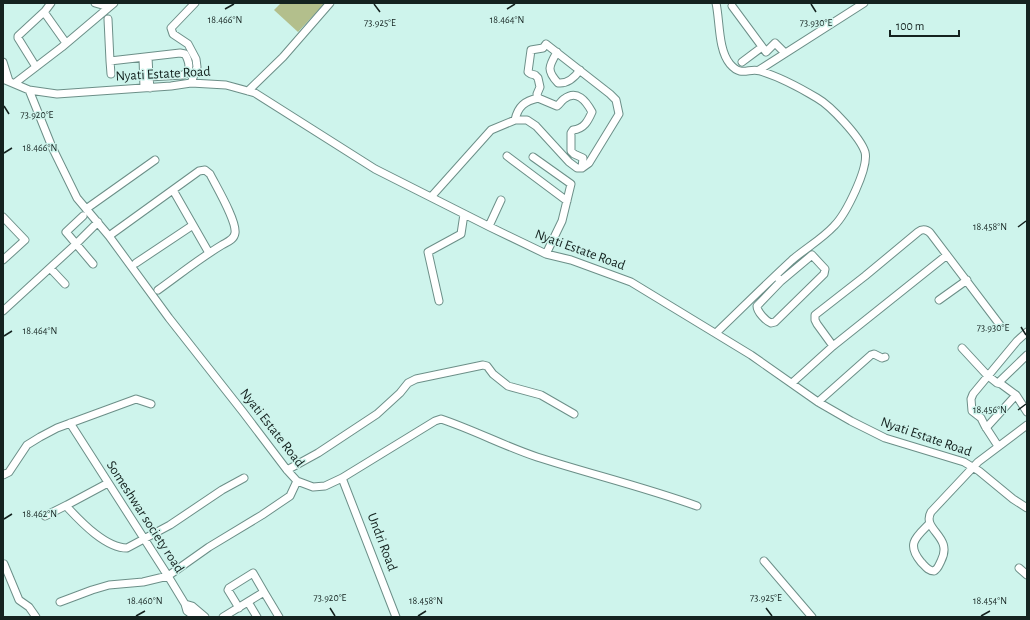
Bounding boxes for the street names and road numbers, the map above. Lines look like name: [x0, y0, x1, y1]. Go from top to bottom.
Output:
street label: Nyati Estate Road: [115, 65, 211, 83]
street label: Nyati Estate Road: [533, 227, 627, 273]
street label: Nyati Estate Road: [237, 386, 307, 470]
street label: Nyati Estate Road: [879, 415, 973, 459]
street label: Someshwar society road: [104, 458, 186, 576]
street label: Undri Road: [365, 511, 399, 573]

